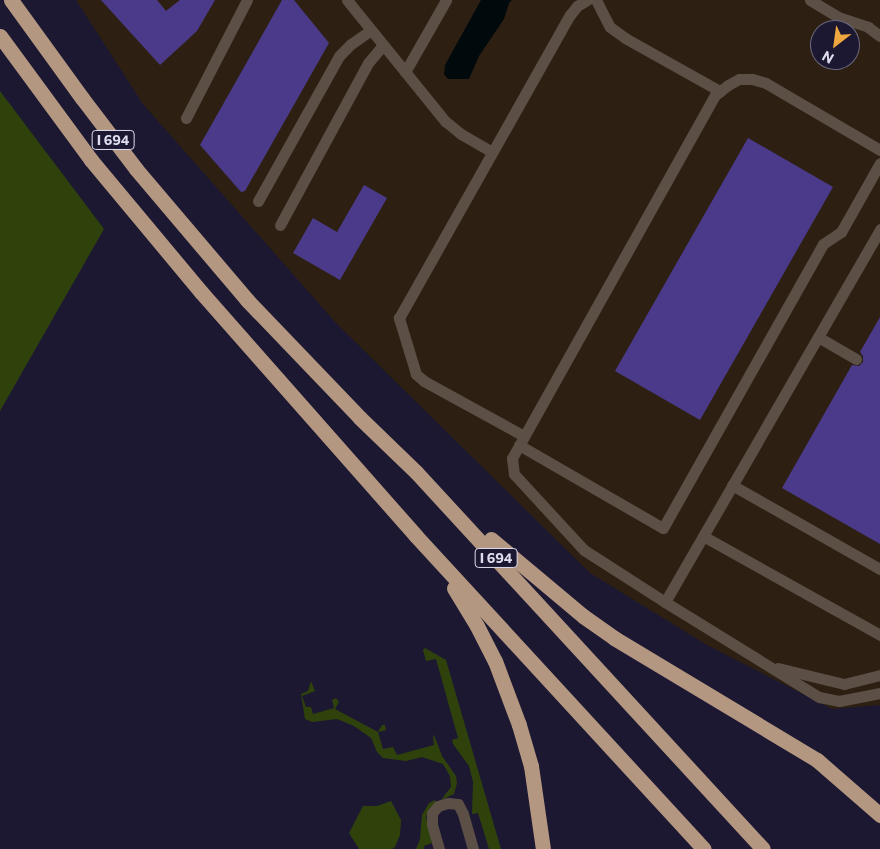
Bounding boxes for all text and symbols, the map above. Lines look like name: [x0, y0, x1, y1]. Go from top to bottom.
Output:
north arrow: [810, 20, 860, 70]
text: N: [819, 48, 837, 68]
road number: I 694: [90, 128, 136, 152]
road number: I 694: [474, 546, 518, 570]

